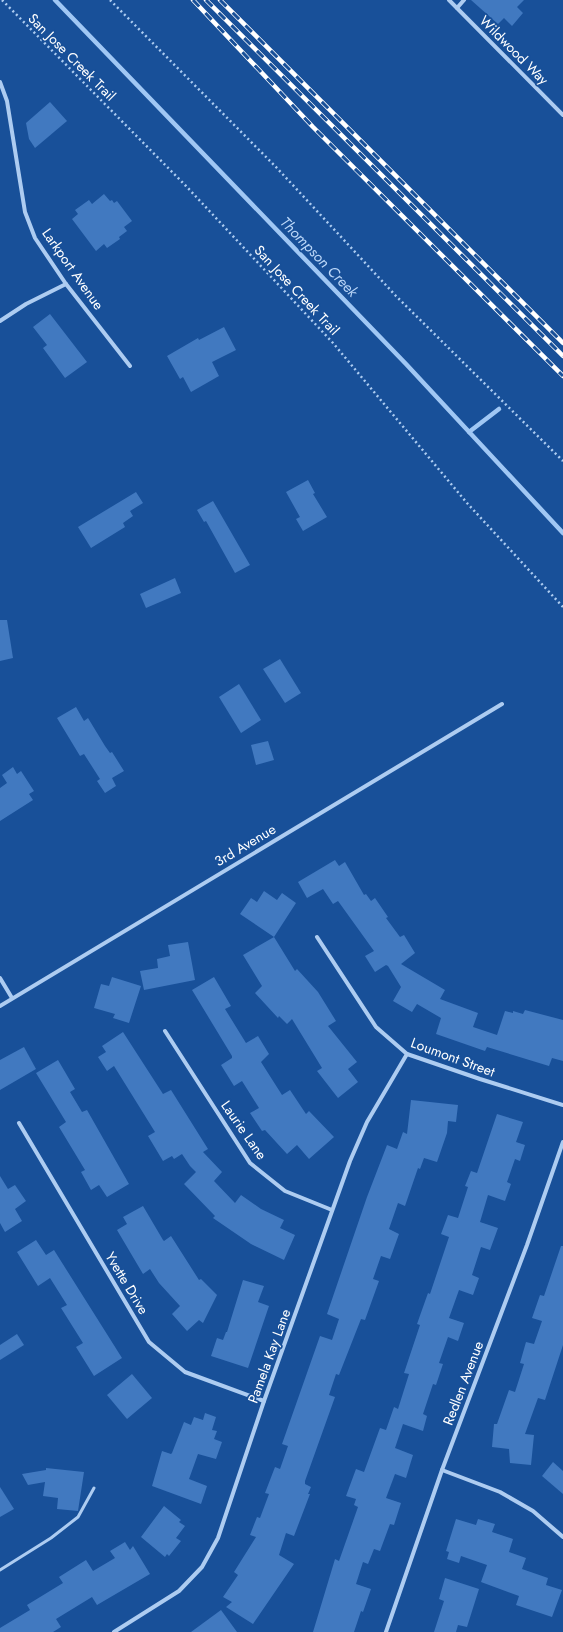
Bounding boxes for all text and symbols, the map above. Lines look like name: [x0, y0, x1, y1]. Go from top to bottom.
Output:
street label: San Jose Creek Trail: [24, 9, 120, 105]
street label: Wildwood Way: [475, 11, 554, 90]
water label: Thompson Creek: [275, 212, 363, 303]
street label: Larkport Avenue: [37, 224, 109, 314]
street label: San Jose Creek Trail: [250, 240, 344, 340]
street label: 3rd Avenue: [211, 819, 279, 871]
street label: Loumont Street: [408, 1033, 498, 1082]
street label: Laurie Lane: [216, 1096, 272, 1164]
street label: Yvette Drive: [100, 1248, 154, 1318]
street label: Pamela Kay Lane: [243, 1306, 295, 1406]
street label: Redlen Avenue: [438, 1338, 488, 1428]

